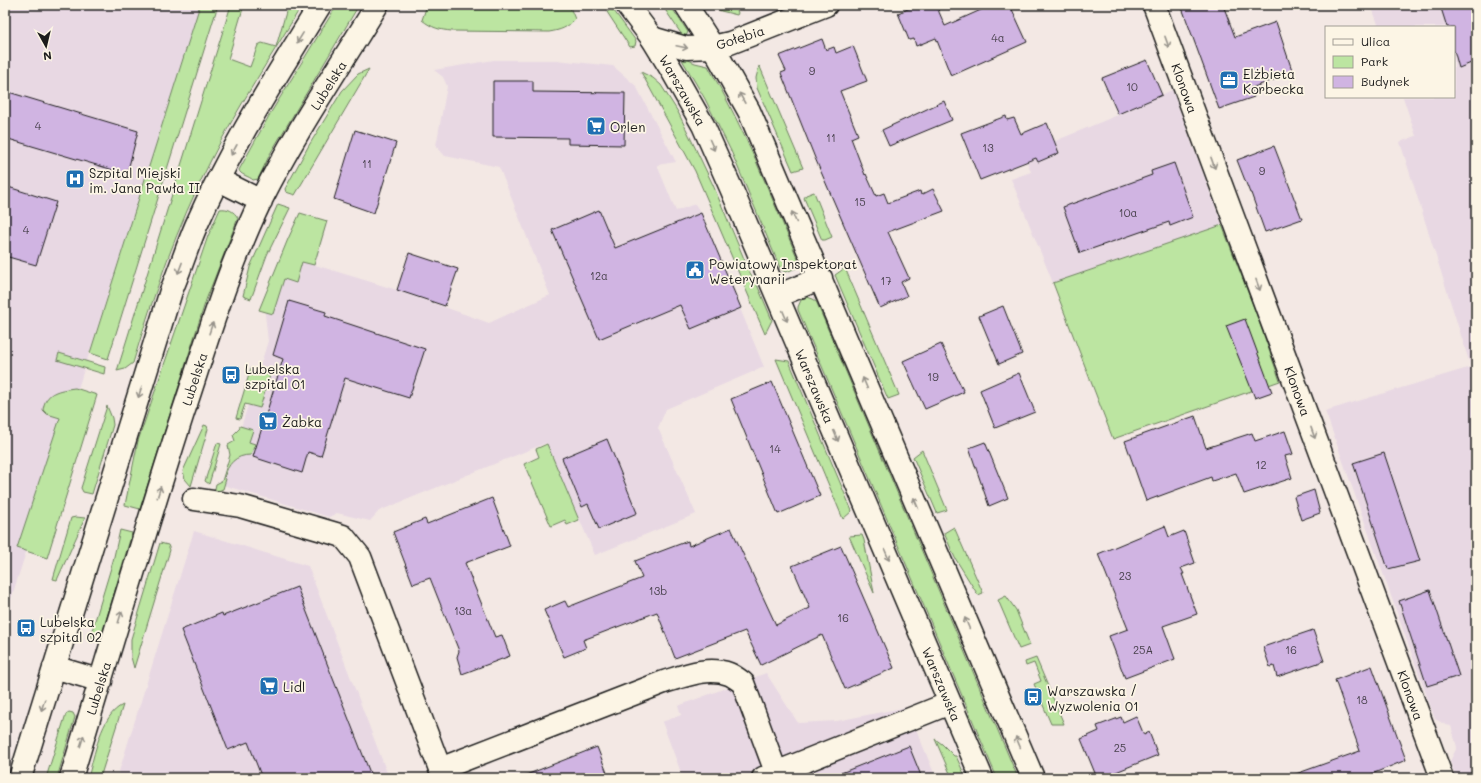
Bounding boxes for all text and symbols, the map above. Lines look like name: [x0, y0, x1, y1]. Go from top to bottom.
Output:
street label: Gołębia: [714, 21, 766, 53]
north arrow: [26, 26, 66, 66]
legend: [1325, 26, 1455, 98]
house number: 4a: [991, 30, 1005, 45]
one-way arrow: [295, 32, 303, 44]
text: Ulica: [1361, 33, 1390, 49]
one-way arrow: [1164, 35, 1172, 47]
one-way arrow: [675, 43, 688, 51]
text: N: [42, 48, 53, 64]
street label: Warszawska: [656, 52, 710, 128]
text: Park: [1361, 53, 1388, 69]
street label: Lubelska: [306, 57, 350, 113]
street label: Klonowa: [1168, 61, 1202, 115]
house number: 9: [809, 63, 816, 78]
place label: Elżbieta Korbecka: [1243, 65, 1304, 97]
office icon: Elżbieta Korbecka: [1218, 69, 1240, 91]
text: Budynek: [1361, 73, 1409, 89]
house number: 10: [1126, 79, 1138, 94]
one-way arrow: [737, 92, 745, 104]
supermarket icon: Orlen: [585, 115, 607, 137]
house number: 4: [35, 118, 42, 133]
place label: Orlen: [610, 118, 645, 135]
house number: 11: [826, 130, 836, 145]
one-way arrow: [709, 139, 716, 151]
house number: 13: [982, 140, 994, 155]
one-way arrow: [229, 144, 237, 156]
house number: 11: [362, 156, 372, 171]
one-way arrow: [1209, 157, 1217, 169]
house number: 9: [1259, 163, 1266, 178]
place label: Szpital Miejski im. Jana Pawła II: [89, 164, 200, 196]
hospital icon: Szpital Miejski im. Jana Pawła II: [64, 168, 86, 190]
house number: 15: [854, 194, 866, 209]
house number: 10a: [1119, 205, 1137, 220]
one-way arrow: [790, 212, 797, 224]
house number: 4: [23, 222, 30, 237]
place label: Powiatowy Inspektorat Weterynarii: [709, 255, 858, 287]
public building icon: Powiatowy Inspektorat Weterynarii: [684, 259, 706, 281]
one-way arrow: [175, 262, 183, 274]
house number: 12a: [590, 268, 608, 283]
house number: 17: [880, 273, 892, 288]
one-way arrow: [1255, 279, 1263, 291]
one-way arrow: [782, 310, 790, 322]
one-way arrow: [208, 322, 215, 335]
street label: Warszawska: [792, 346, 838, 426]
street label: Lubelska: [177, 350, 211, 408]
place label: Lubelska szpital 01: [245, 360, 306, 392]
bus stop icon: Lubelska szpital 01: [220, 364, 242, 386]
street label: Klonowa: [1281, 364, 1315, 418]
house number: 19: [927, 369, 939, 384]
one-way arrow: [861, 378, 869, 390]
one-way arrow: [136, 385, 143, 398]
supermarket icon: Żabka: [257, 410, 279, 432]
place label: Żabka: [282, 413, 322, 430]
one-way arrow: [1310, 427, 1318, 439]
one-way arrow: [833, 429, 841, 441]
house number: 14: [769, 441, 781, 456]
house number: 12: [1255, 457, 1267, 472]
one-way arrow: [156, 486, 163, 499]
one-way arrow: [912, 497, 919, 509]
one-way arrow: [884, 549, 892, 561]
house number: 23: [1119, 568, 1132, 583]
house number: 13b: [649, 583, 667, 598]
house number: 13a: [454, 603, 472, 618]
one-way arrow: [117, 610, 124, 623]
house number: 16: [837, 610, 849, 625]
place label: Lubelska szpital 02: [40, 613, 102, 645]
bus stop icon: Lubelska szpital 02: [15, 617, 37, 639]
one-way arrow: [963, 617, 970, 629]
house number: 25A: [1133, 642, 1153, 657]
house number: 16: [1285, 642, 1297, 657]
street label: Warszawska: [919, 644, 965, 724]
street label: Lubelska: [82, 659, 114, 717]
street label: Klonowa: [1394, 668, 1428, 722]
supermarket icon: Lidl: [258, 675, 280, 697]
place label: Lidl: [283, 678, 305, 695]
place label: Warszawska / Wyzwolenia 01: [1047, 682, 1139, 714]
bus stop icon: Warszawska / Wyzwolenia 01: [1022, 686, 1044, 708]
house number: 18: [1356, 692, 1368, 707]
one-way arrow: [39, 698, 46, 711]
one-way arrow: [79, 734, 86, 747]
one-way arrow: [1014, 737, 1021, 749]
house number: 25: [1114, 740, 1126, 755]

